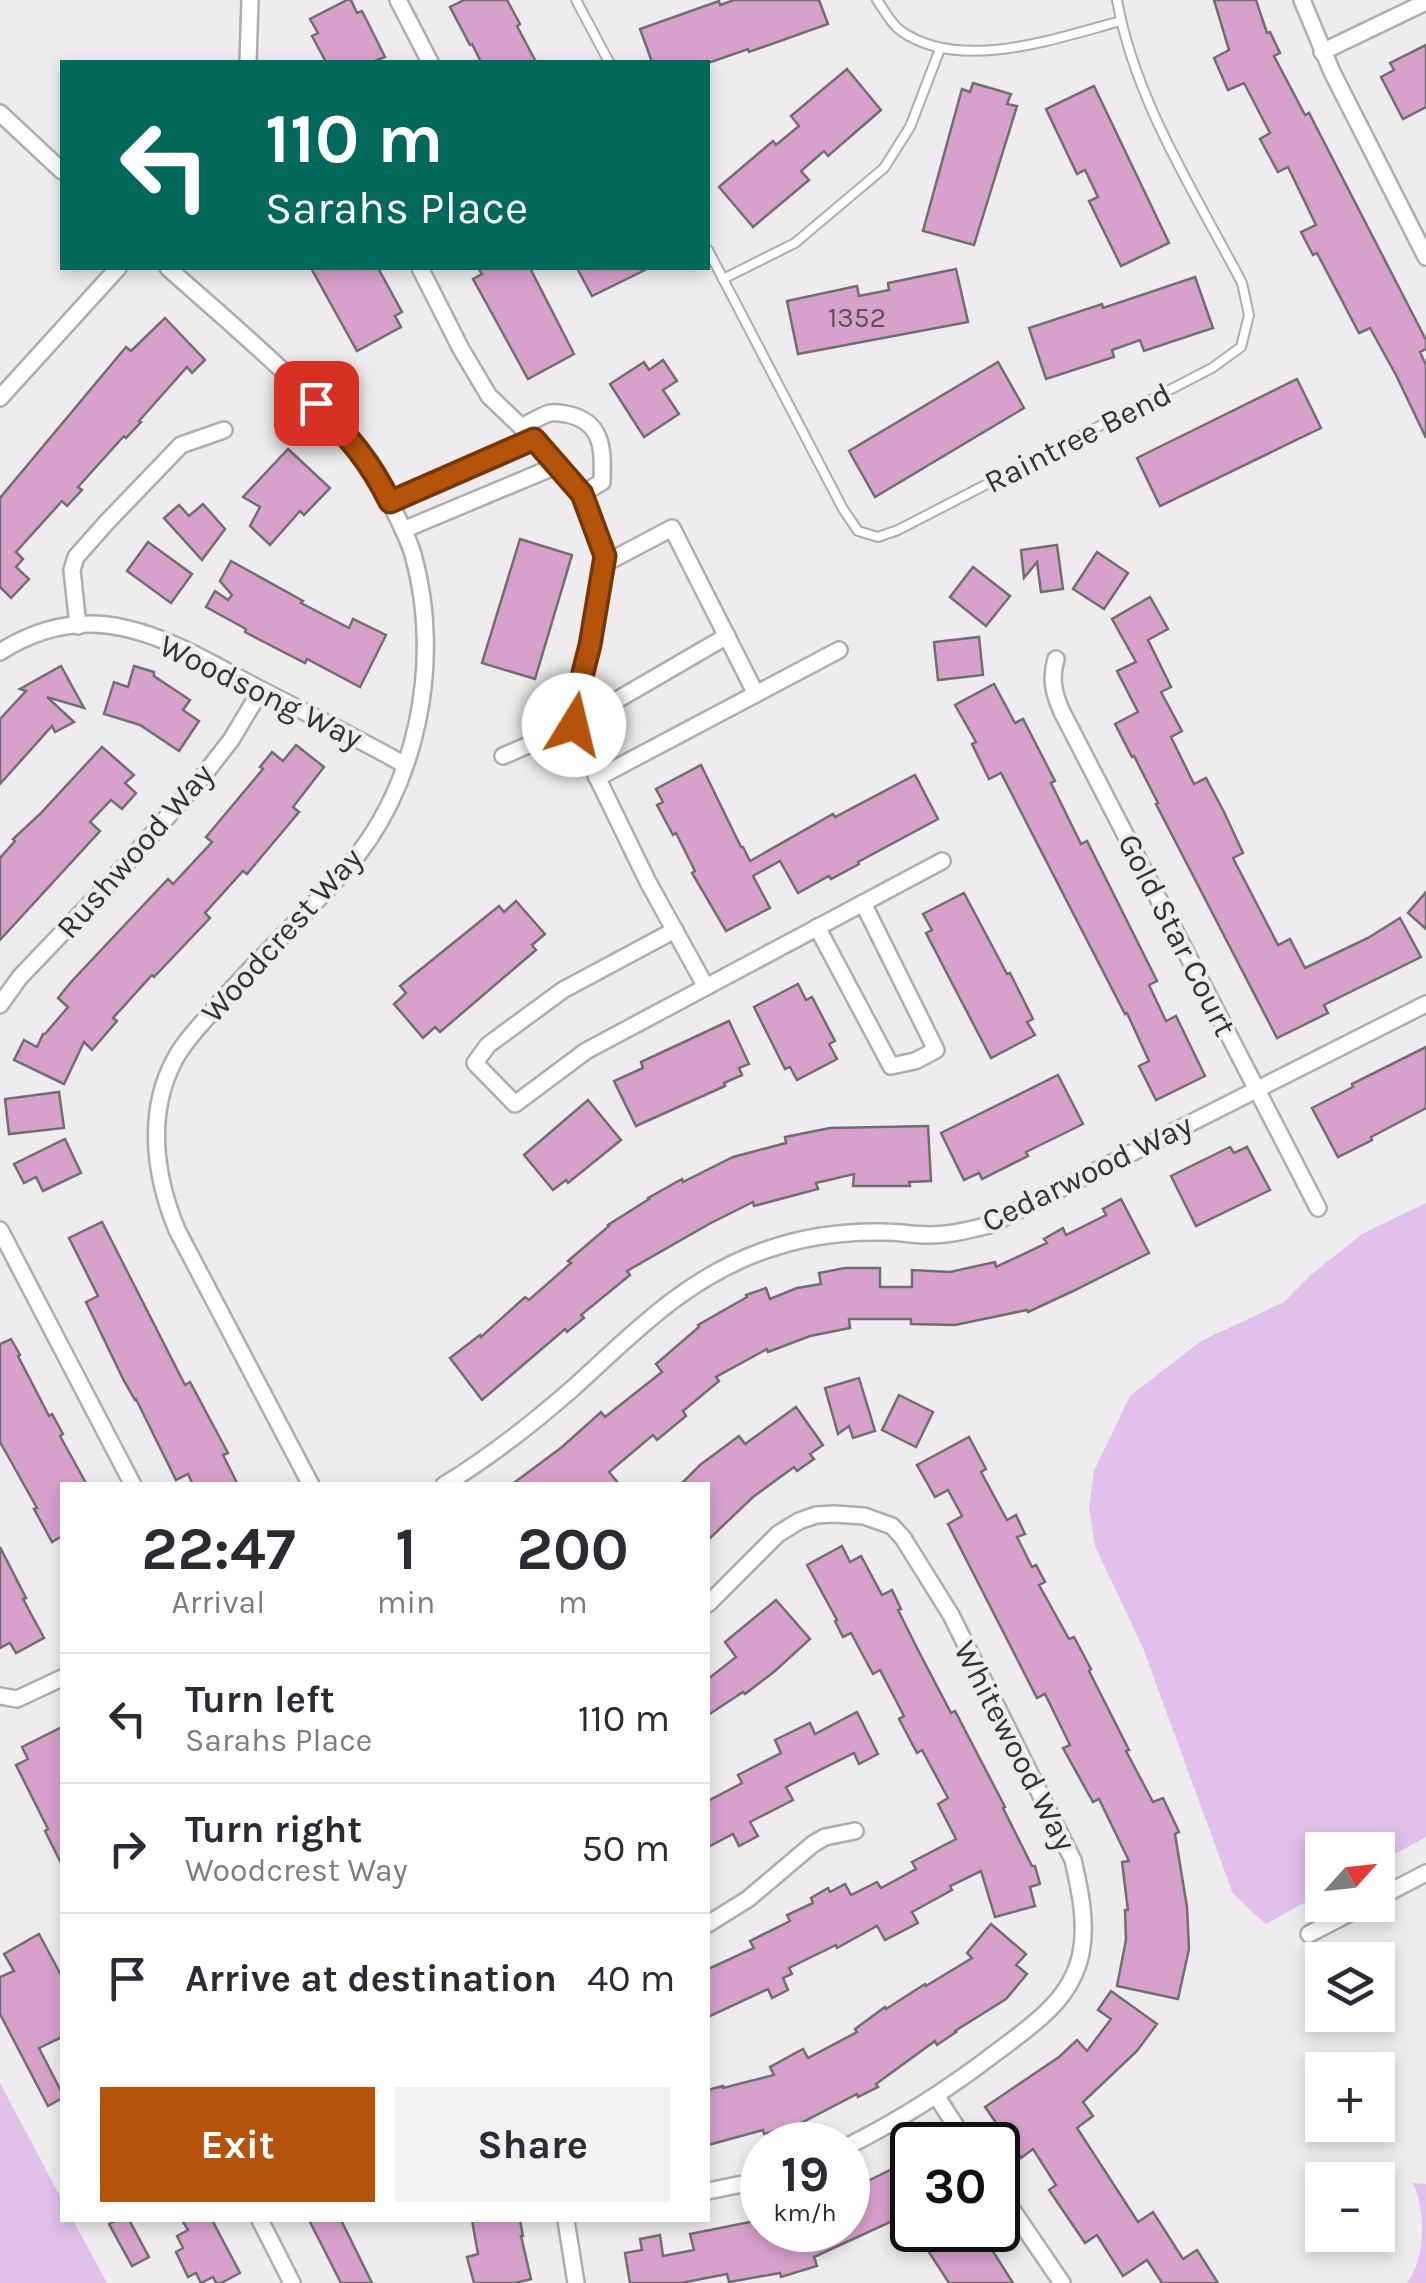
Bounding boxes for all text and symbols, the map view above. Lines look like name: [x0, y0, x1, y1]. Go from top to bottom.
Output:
text: 110 m: [265, 98, 443, 180]
icon: left: [100, 100, 230, 230]
text: Sarahs Place: [265, 182, 528, 234]
house number: 1352: [828, 301, 886, 334]
pin: [274, 361, 359, 446]
street label: Raintree Bend: [978, 375, 1178, 501]
icon: arrive: [289, 376, 344, 431]
street label: Woodsong Way: [154, 627, 368, 757]
position arrow: [522, 673, 626, 777]
street label: Rushwood Way: [49, 756, 221, 946]
street label: Gold Star Court: [1110, 828, 1244, 1042]
street label: Woodcrest Way: [194, 840, 370, 1030]
street label: Cedarwood Way: [976, 1106, 1198, 1240]
text: 22:47: [141, 1514, 295, 1584]
text: 1: [395, 1514, 417, 1584]
text: 200: [517, 1514, 629, 1584]
text: Arrival: [171, 1584, 265, 1621]
text: min: [377, 1584, 435, 1621]
text: m: [558, 1584, 588, 1621]
street label: Whitewood Way: [946, 1635, 1084, 1857]
text: Turn left: [185, 1677, 335, 1722]
icon: left: [100, 1691, 155, 1746]
text: 110 m: [578, 1696, 670, 1741]
text: Sarahs Place: [185, 1722, 372, 1759]
text: Turn right: [185, 1807, 362, 1852]
icon: right: [100, 1821, 155, 1876]
text: 50 m: [581, 1826, 670, 1871]
north arrow: [1305, 1832, 1395, 1922]
map controls: [1305, 1832, 1395, 2252]
text: Woodcrest Way: [185, 1852, 408, 1889]
button: layers: [1305, 1942, 1395, 2032]
icon: arrive: [100, 1951, 155, 2006]
text: Arrive at destination: [185, 1956, 557, 2001]
text: 40 m: [587, 1956, 675, 2001]
button: +: [1305, 2052, 1395, 2142]
button: Exit: [100, 2087, 375, 2202]
button: Share: [395, 2087, 670, 2202]
speed limit sign: 30: [890, 2122, 1020, 2252]
text: 19: [781, 2145, 829, 2204]
button: −: [1305, 2162, 1395, 2252]
text: km/h: [773, 2198, 837, 2227]

